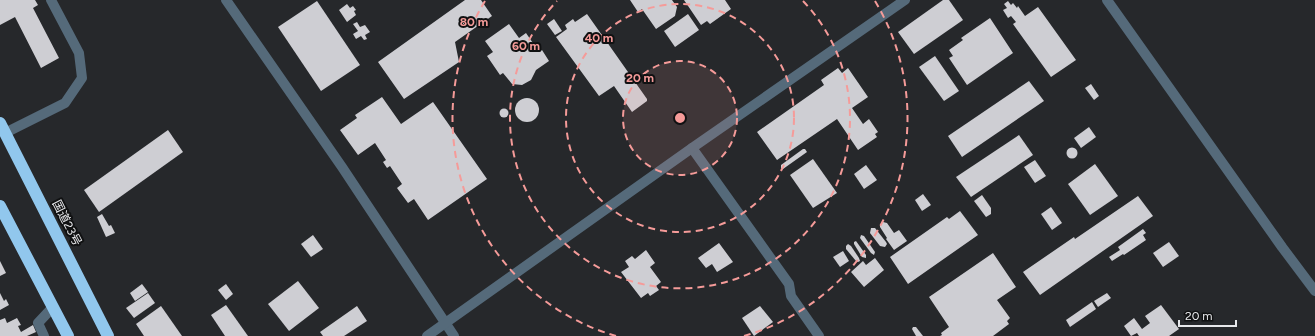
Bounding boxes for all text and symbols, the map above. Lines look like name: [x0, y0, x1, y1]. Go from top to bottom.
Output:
text: 80 m: [460, 15, 488, 29]
text: 40 m: [585, 31, 613, 45]
text: 60 m: [512, 39, 540, 53]
text: 20 m: [626, 71, 654, 85]
centre of rings: [673, 111, 687, 125]
street label: 国道23号: [50, 198, 84, 248]
scale bar: [1179, 302, 1236, 328]
text: 20 m: [1185, 309, 1213, 323]

